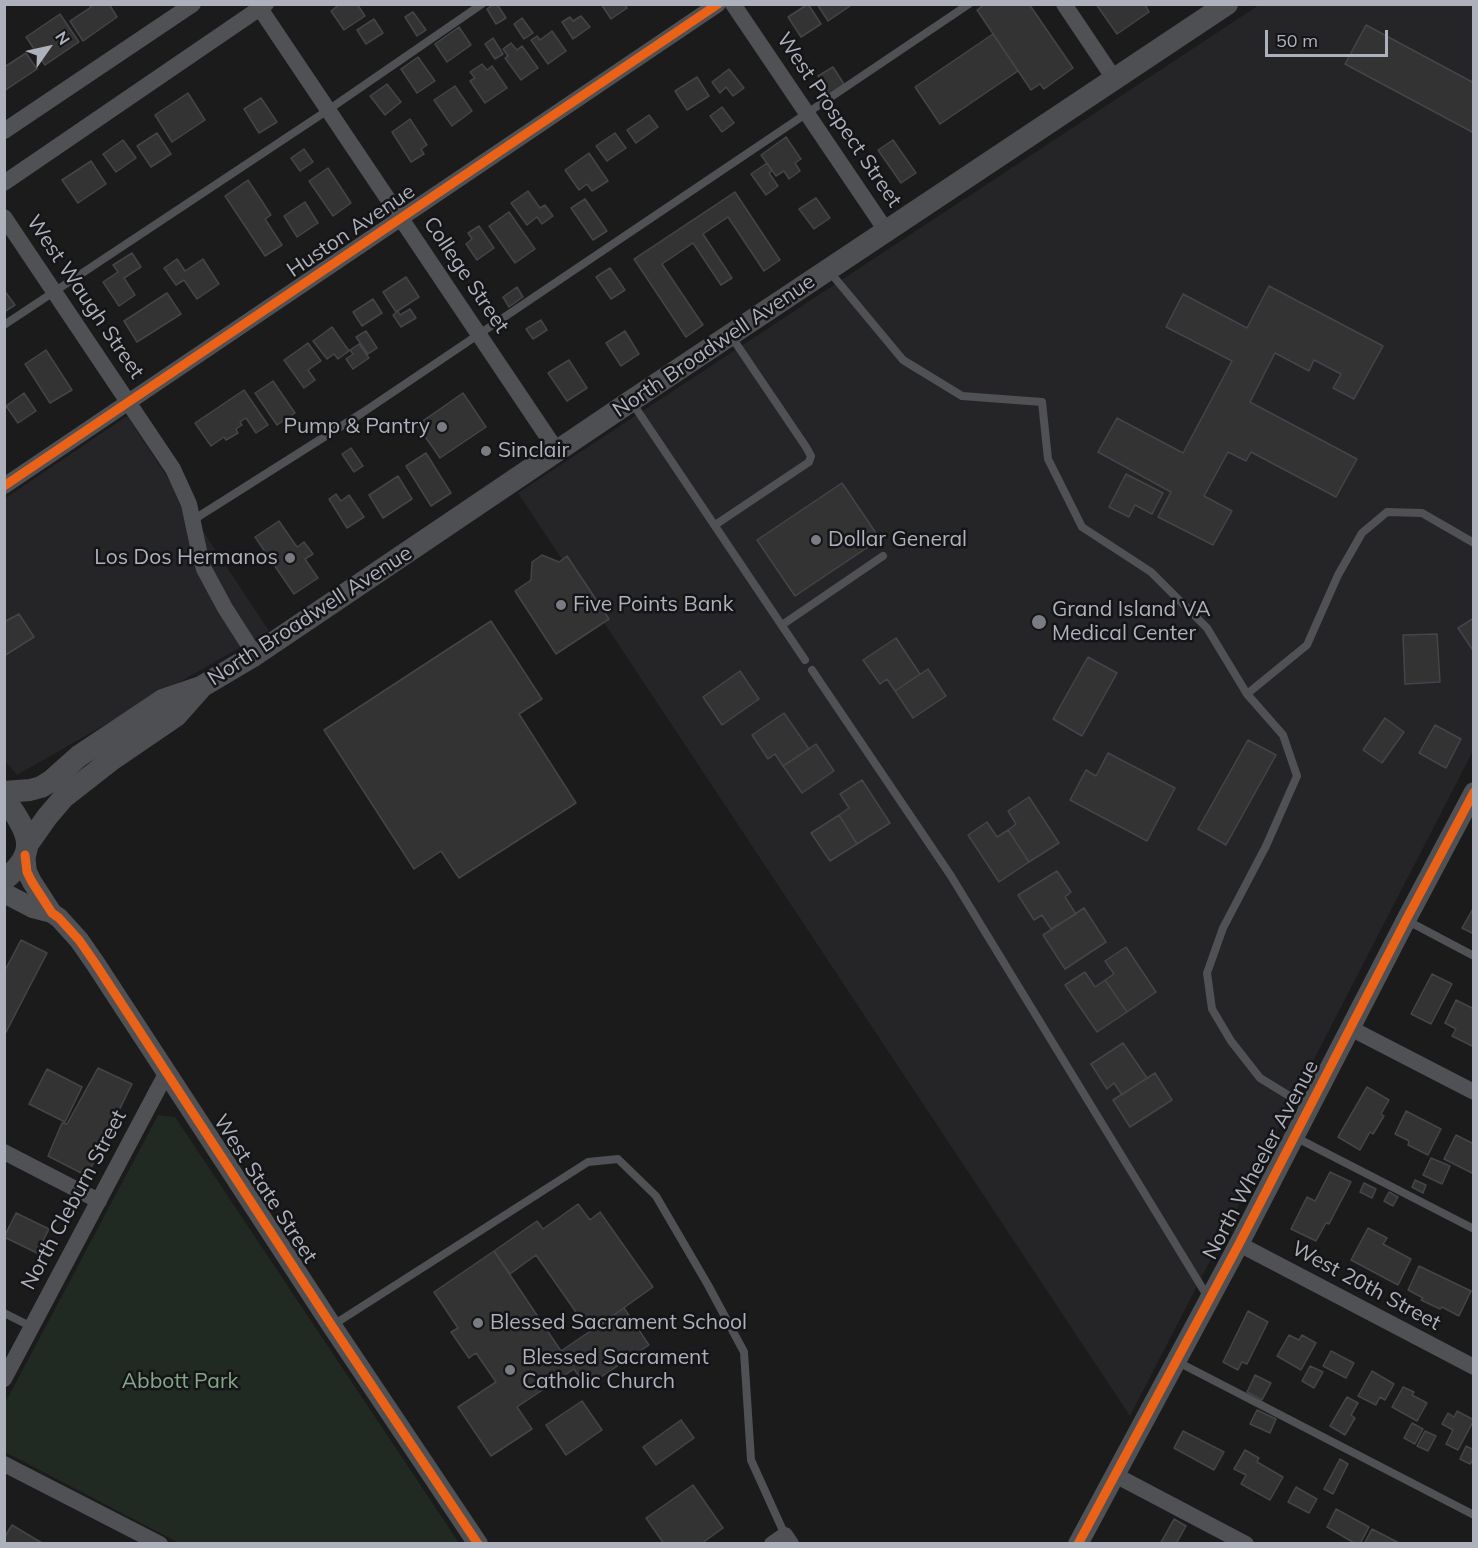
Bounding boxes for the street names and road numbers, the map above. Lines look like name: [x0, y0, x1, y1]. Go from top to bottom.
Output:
street label: West Prospect Street: [771, 28, 907, 212]
street label: Huston Avenue: [282, 179, 420, 283]
street label: West Waugh Street: [21, 210, 149, 384]
street label: College Street: [418, 212, 514, 338]
street label: North Broadwell Avenue: [608, 269, 820, 423]
street label: North Broadwell Avenue: [203, 541, 417, 691]
street label: North Wheeler Avenue: [1198, 1056, 1324, 1264]
street label: North Cleburn Street: [16, 1106, 132, 1294]
street label: West State Street: [208, 1110, 322, 1268]
street label: West 20th Street: [1287, 1236, 1445, 1336]

